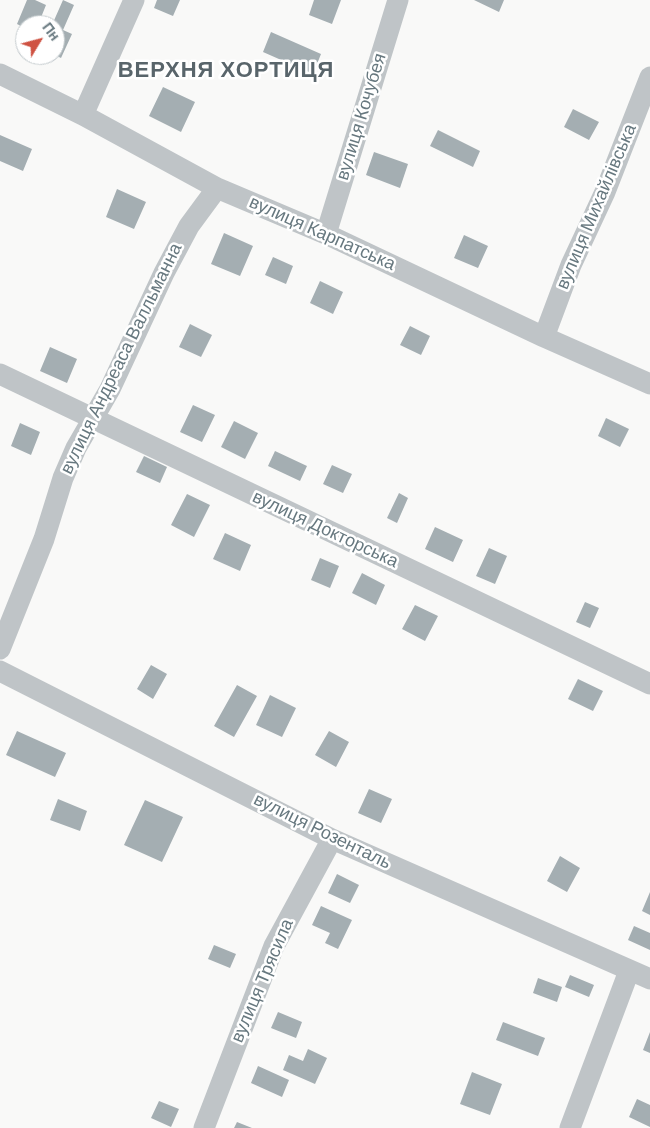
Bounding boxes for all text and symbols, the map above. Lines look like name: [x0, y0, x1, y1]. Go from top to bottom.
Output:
north arrow: [15, 15, 65, 65]
text: Пн: [38, 19, 64, 44]
street label: вулиця Кочубея: [332, 51, 392, 183]
district label: ВЕРХНЯ ХОРТИЦЯ: [116, 58, 336, 84]
street label: вулиця Михайлівська: [552, 121, 642, 293]
street label: вулиця Карпатська: [246, 192, 398, 276]
street label: вулиця Андреаса Валльманна: [57, 240, 187, 478]
street label: вулиця Докторська: [249, 487, 401, 573]
street label: вулиця Розенталь: [250, 789, 394, 875]
street label: вулиця Трясила: [227, 916, 299, 1046]

